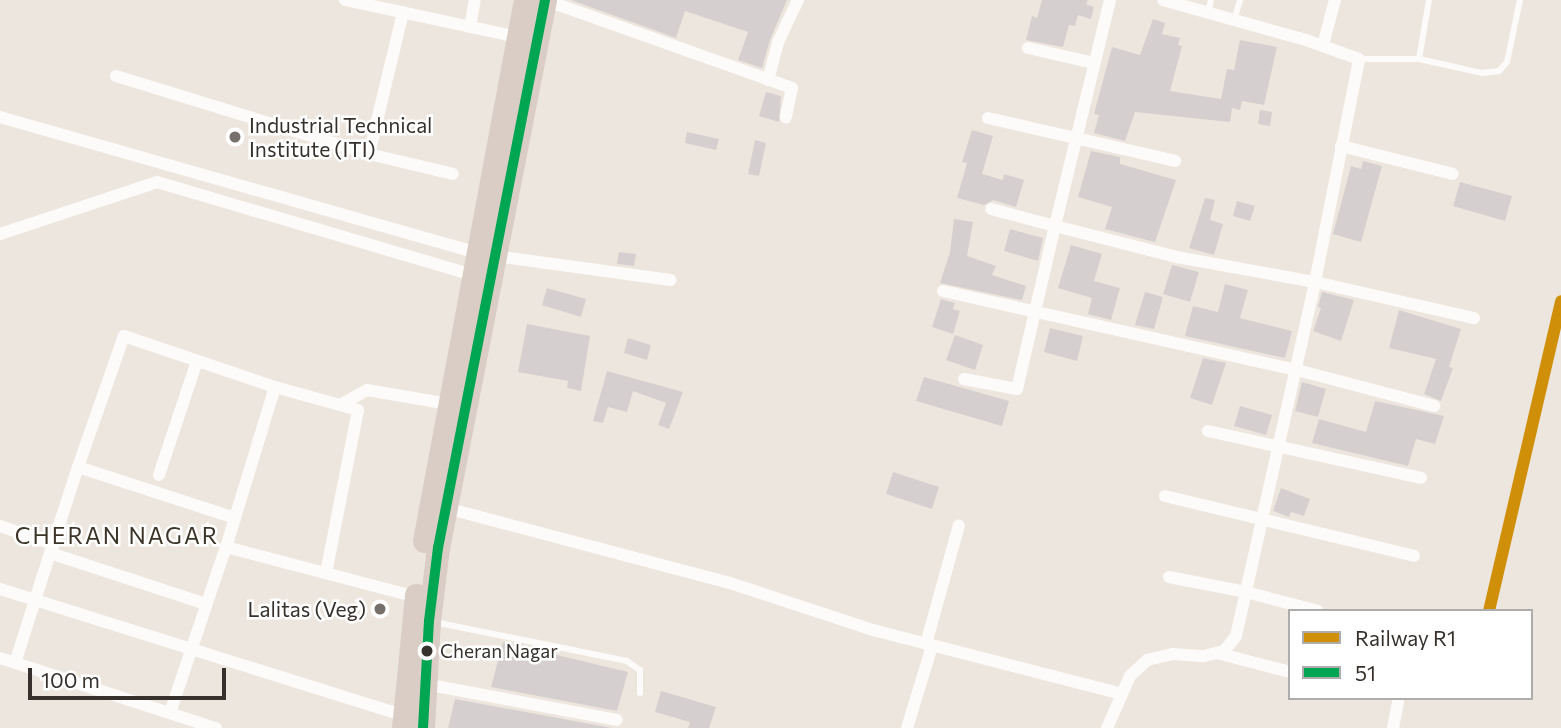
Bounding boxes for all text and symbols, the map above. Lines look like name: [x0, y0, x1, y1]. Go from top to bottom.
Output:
place label: Industrial Technical Institute (ITI): [249, 112, 432, 162]
marker: Industrial Technical Institute (ITI): [227, 129, 243, 145]
district label: CHERAN NAGAR: [16, 521, 218, 549]
place label: Lalitas (Veg): [248, 596, 366, 622]
marker: Lalitas (Veg): [372, 601, 388, 617]
legend: [1288, 609, 1533, 700]
text: Railway R1: [1355, 625, 1456, 650]
place label: Cheran Nagar: [440, 640, 558, 662]
marker: Cheran Nagar: [420, 644, 434, 658]
scale bar: [32, 654, 229, 698]
text: 51: [1355, 660, 1376, 685]
text: 100 m: [41, 667, 100, 692]

